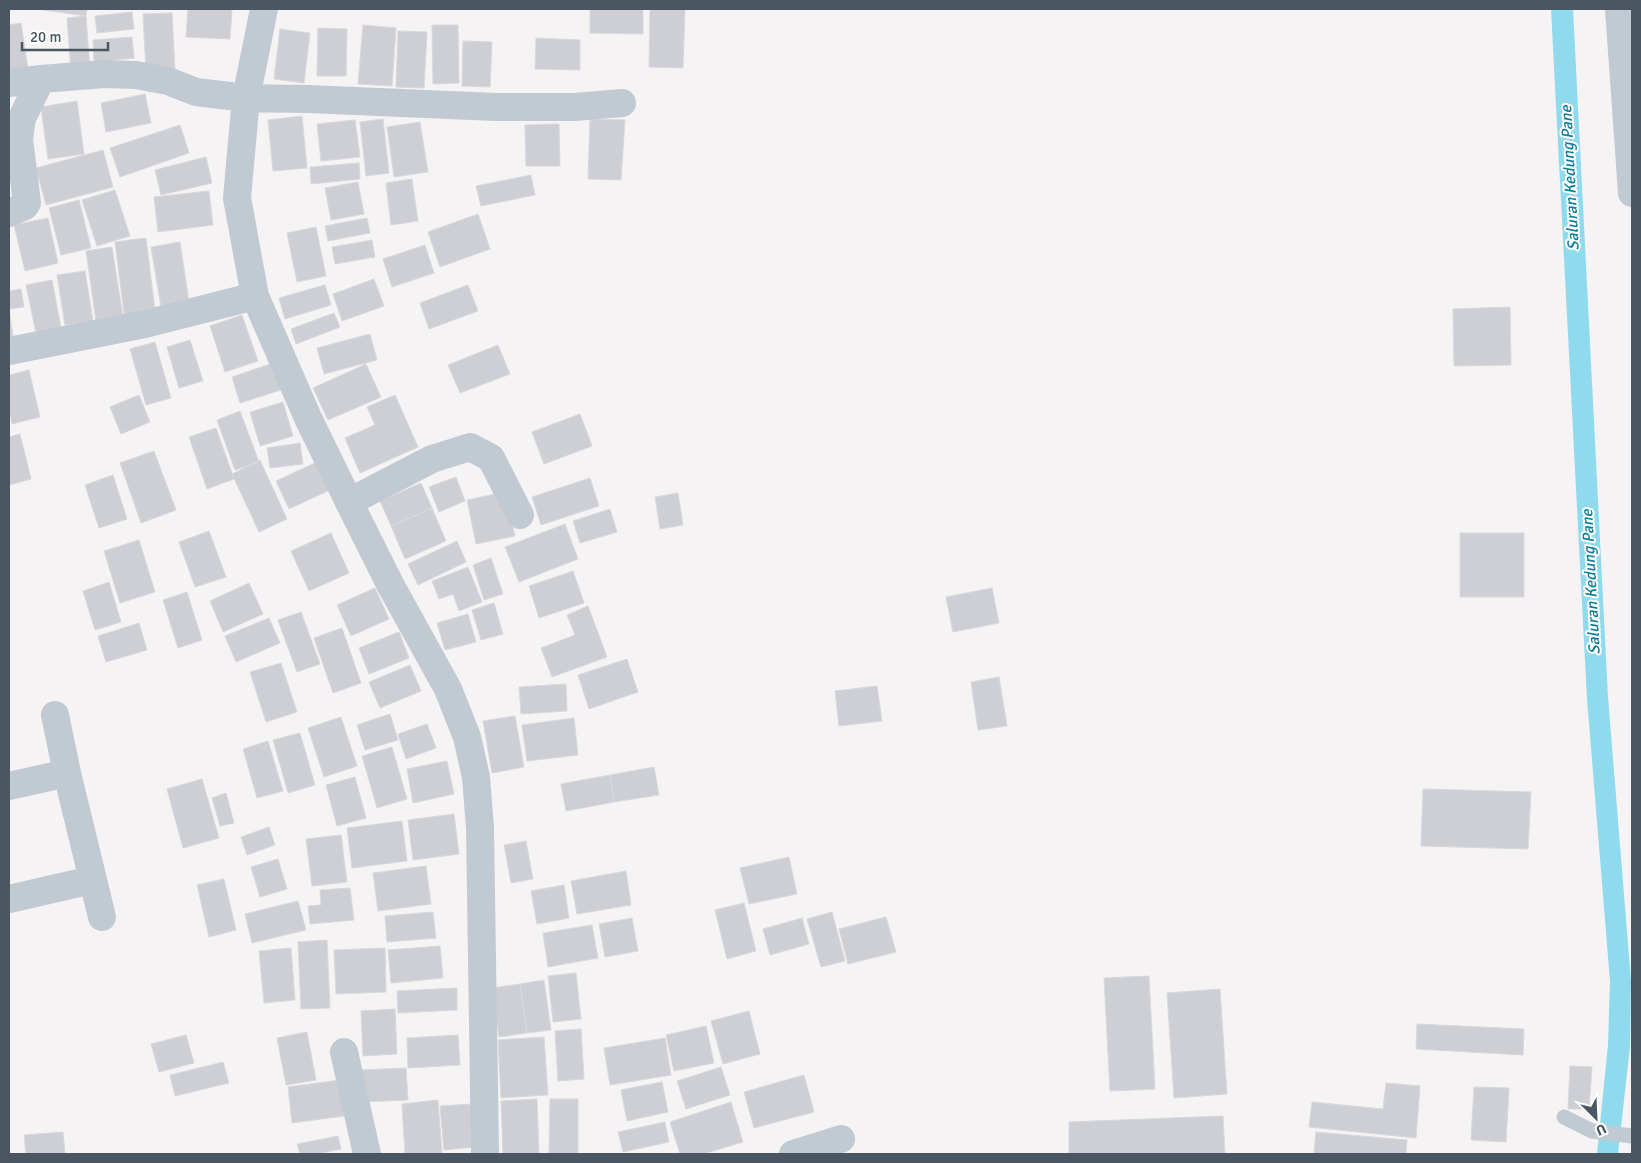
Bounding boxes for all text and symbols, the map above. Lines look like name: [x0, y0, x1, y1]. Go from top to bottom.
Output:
scale bar: [22, 20, 109, 52]
text: 20 m: [30, 28, 61, 46]
water label: Saluran Kedung Pane: [1556, 104, 1584, 251]
water label: Saluran Kedung Pane: [1577, 508, 1605, 655]
north arrow: [1571, 1093, 1621, 1143]
text: U: [1593, 1120, 1609, 1139]

